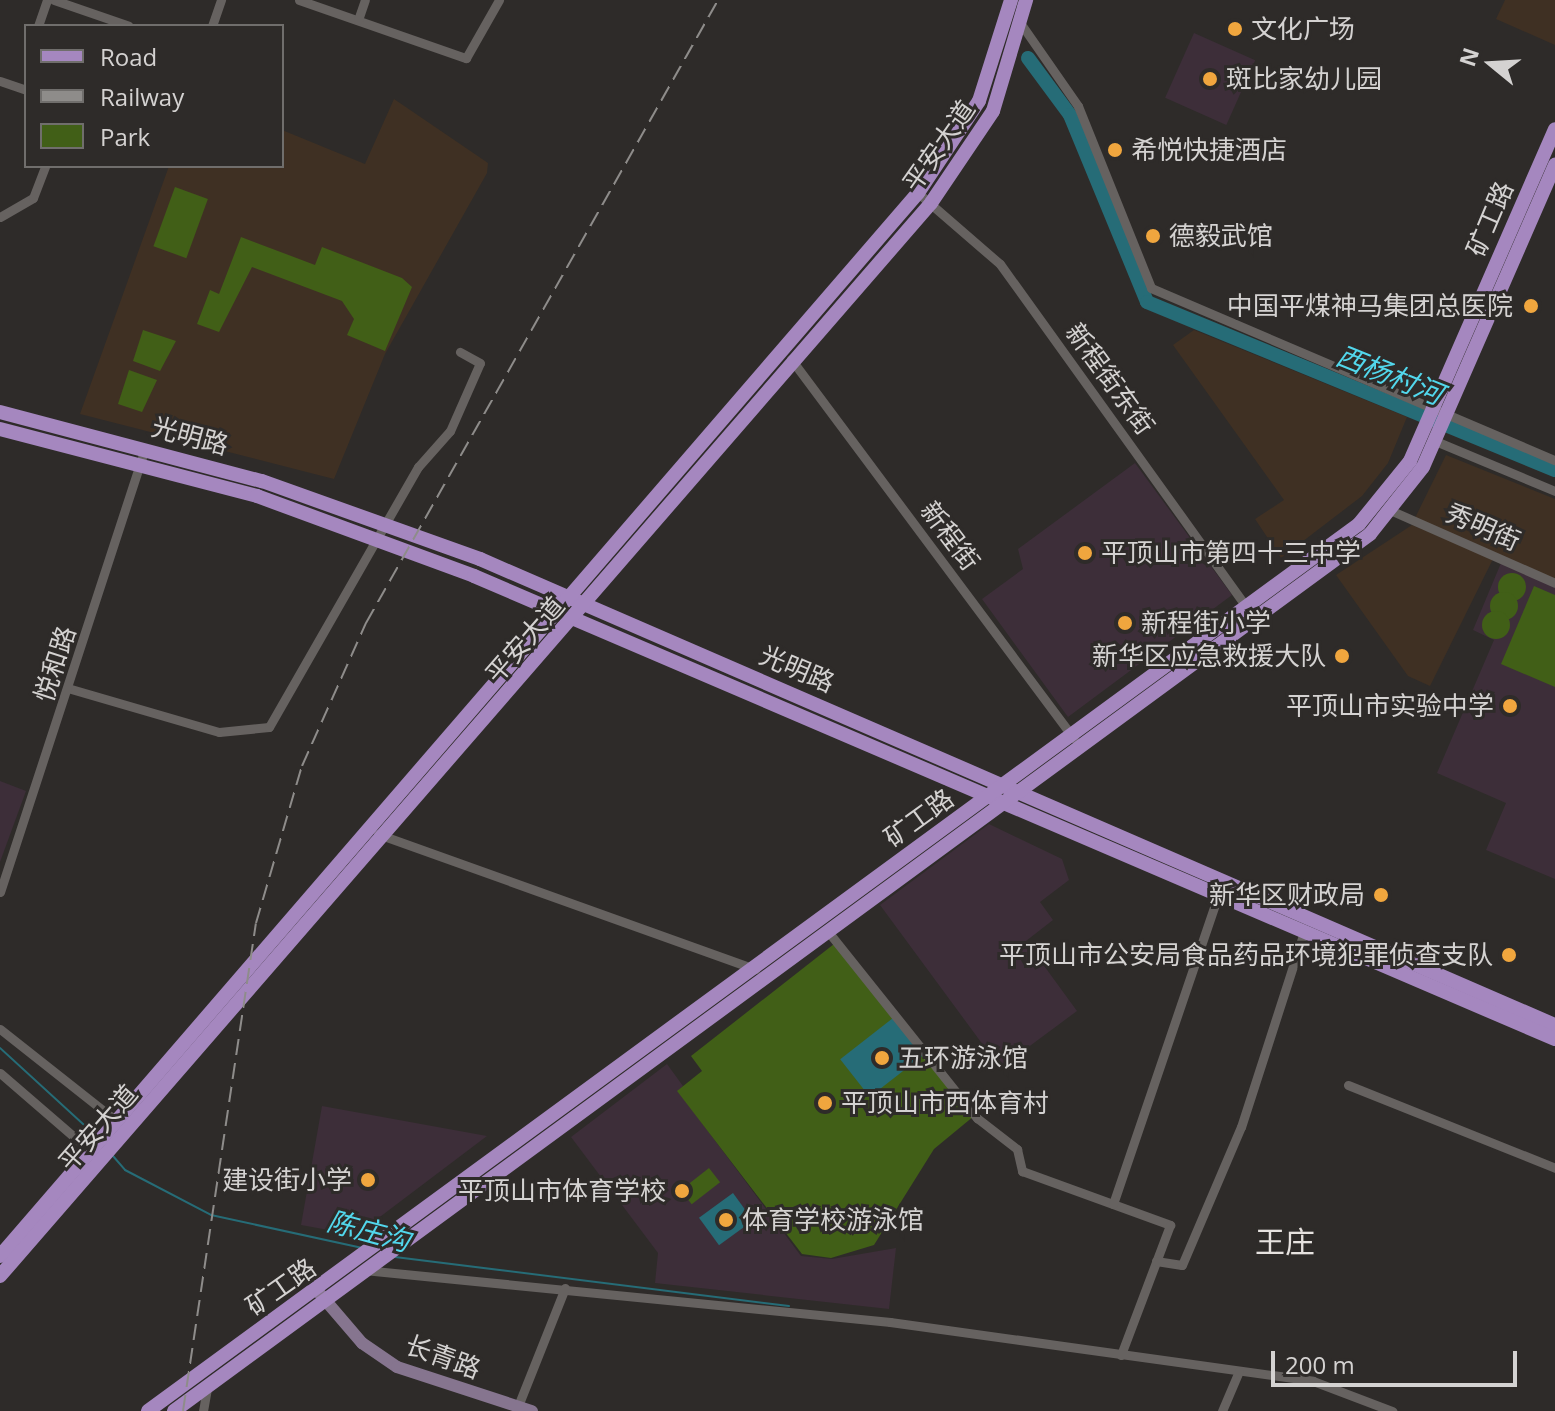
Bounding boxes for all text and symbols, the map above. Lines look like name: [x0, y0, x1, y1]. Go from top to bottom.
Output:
place label: 文化广场: [1251, 13, 1355, 45]
marker: 文化广场: [1226, 20, 1244, 38]
legend: [24, 24, 284, 168]
north arrow: [1451, 24, 1531, 104]
text: Road: [100, 40, 157, 73]
text: N: [1451, 43, 1485, 70]
place label: 斑比家幼儿园: [1226, 63, 1382, 95]
marker: 斑比家幼儿园: [1201, 70, 1219, 88]
text: Railway: [100, 80, 184, 113]
street label: 平安大道: [896, 94, 982, 198]
text: Park: [100, 120, 150, 153]
place label: 希悦快捷酒店: [1131, 134, 1287, 166]
marker: 希悦快捷酒店: [1106, 141, 1124, 159]
street label: 矿工路: [1460, 177, 1520, 261]
place label: 德毅武馆: [1169, 220, 1273, 252]
marker: 德毅武馆: [1144, 227, 1162, 245]
place label: 中国平煤神马集团总医院: [1227, 290, 1513, 322]
marker: 中国平煤神马集团总医院: [1520, 295, 1542, 317]
street label: 新程街东街: [1059, 317, 1161, 441]
water label: 西杨村河: [1332, 337, 1448, 411]
street label: 光明路: [148, 411, 232, 461]
street label: 新程街: [914, 495, 986, 577]
street label: 秀明街: [1441, 497, 1525, 557]
place label: 平顶山市第四十三中学: [1101, 537, 1361, 569]
marker: 平顶山市第四十三中学: [1076, 544, 1094, 562]
street label: 平安大道: [479, 591, 571, 689]
place label: 新程街小学: [1141, 607, 1271, 639]
marker: 新程街小学: [1116, 614, 1134, 632]
street label: 悦和路: [28, 622, 82, 706]
street label: 光明路: [755, 639, 839, 699]
place label: 新华区应急救援大队: [1092, 640, 1326, 672]
marker: 新华区应急救援大队: [1333, 647, 1351, 665]
place label: 平顶山市实验中学: [1286, 690, 1494, 722]
marker: 平顶山市实验中学: [1501, 697, 1519, 715]
street label: 矿工路: [878, 782, 960, 854]
place label: 新华区财政局: [1209, 879, 1365, 911]
marker: 新华区财政局: [1372, 886, 1390, 904]
place label: 平顶山市公安局食品药品环境犯罪侦查支队: [999, 939, 1493, 971]
marker: 平顶山市公安局食品药品环境犯罪侦查支队: [1500, 946, 1518, 964]
place label: 五环游泳馆: [898, 1042, 1028, 1074]
marker: 五环游泳馆: [873, 1049, 891, 1067]
street label: 平安大道: [52, 1079, 144, 1177]
place label: 平顶山市西体育村: [841, 1087, 1049, 1119]
marker: 平顶山市西体育村: [816, 1094, 834, 1112]
place label: 建设街小学: [222, 1164, 352, 1196]
marker: 建设街小学: [359, 1171, 377, 1189]
place label: 平顶山市体育学校: [458, 1175, 666, 1207]
marker: 平顶山市体育学校: [673, 1182, 691, 1200]
water label: 陈庄沟: [324, 1203, 414, 1257]
place label: 体育学校游泳馆: [742, 1204, 924, 1236]
marker: 体育学校游泳馆: [717, 1211, 735, 1229]
district label: 王庄: [1255, 1224, 1315, 1260]
street label: 矿工路: [240, 1252, 322, 1322]
street label: 长青路: [401, 1329, 485, 1385]
scale bar: [1275, 1335, 1521, 1385]
text: 200 m: [1285, 1348, 1355, 1381]

